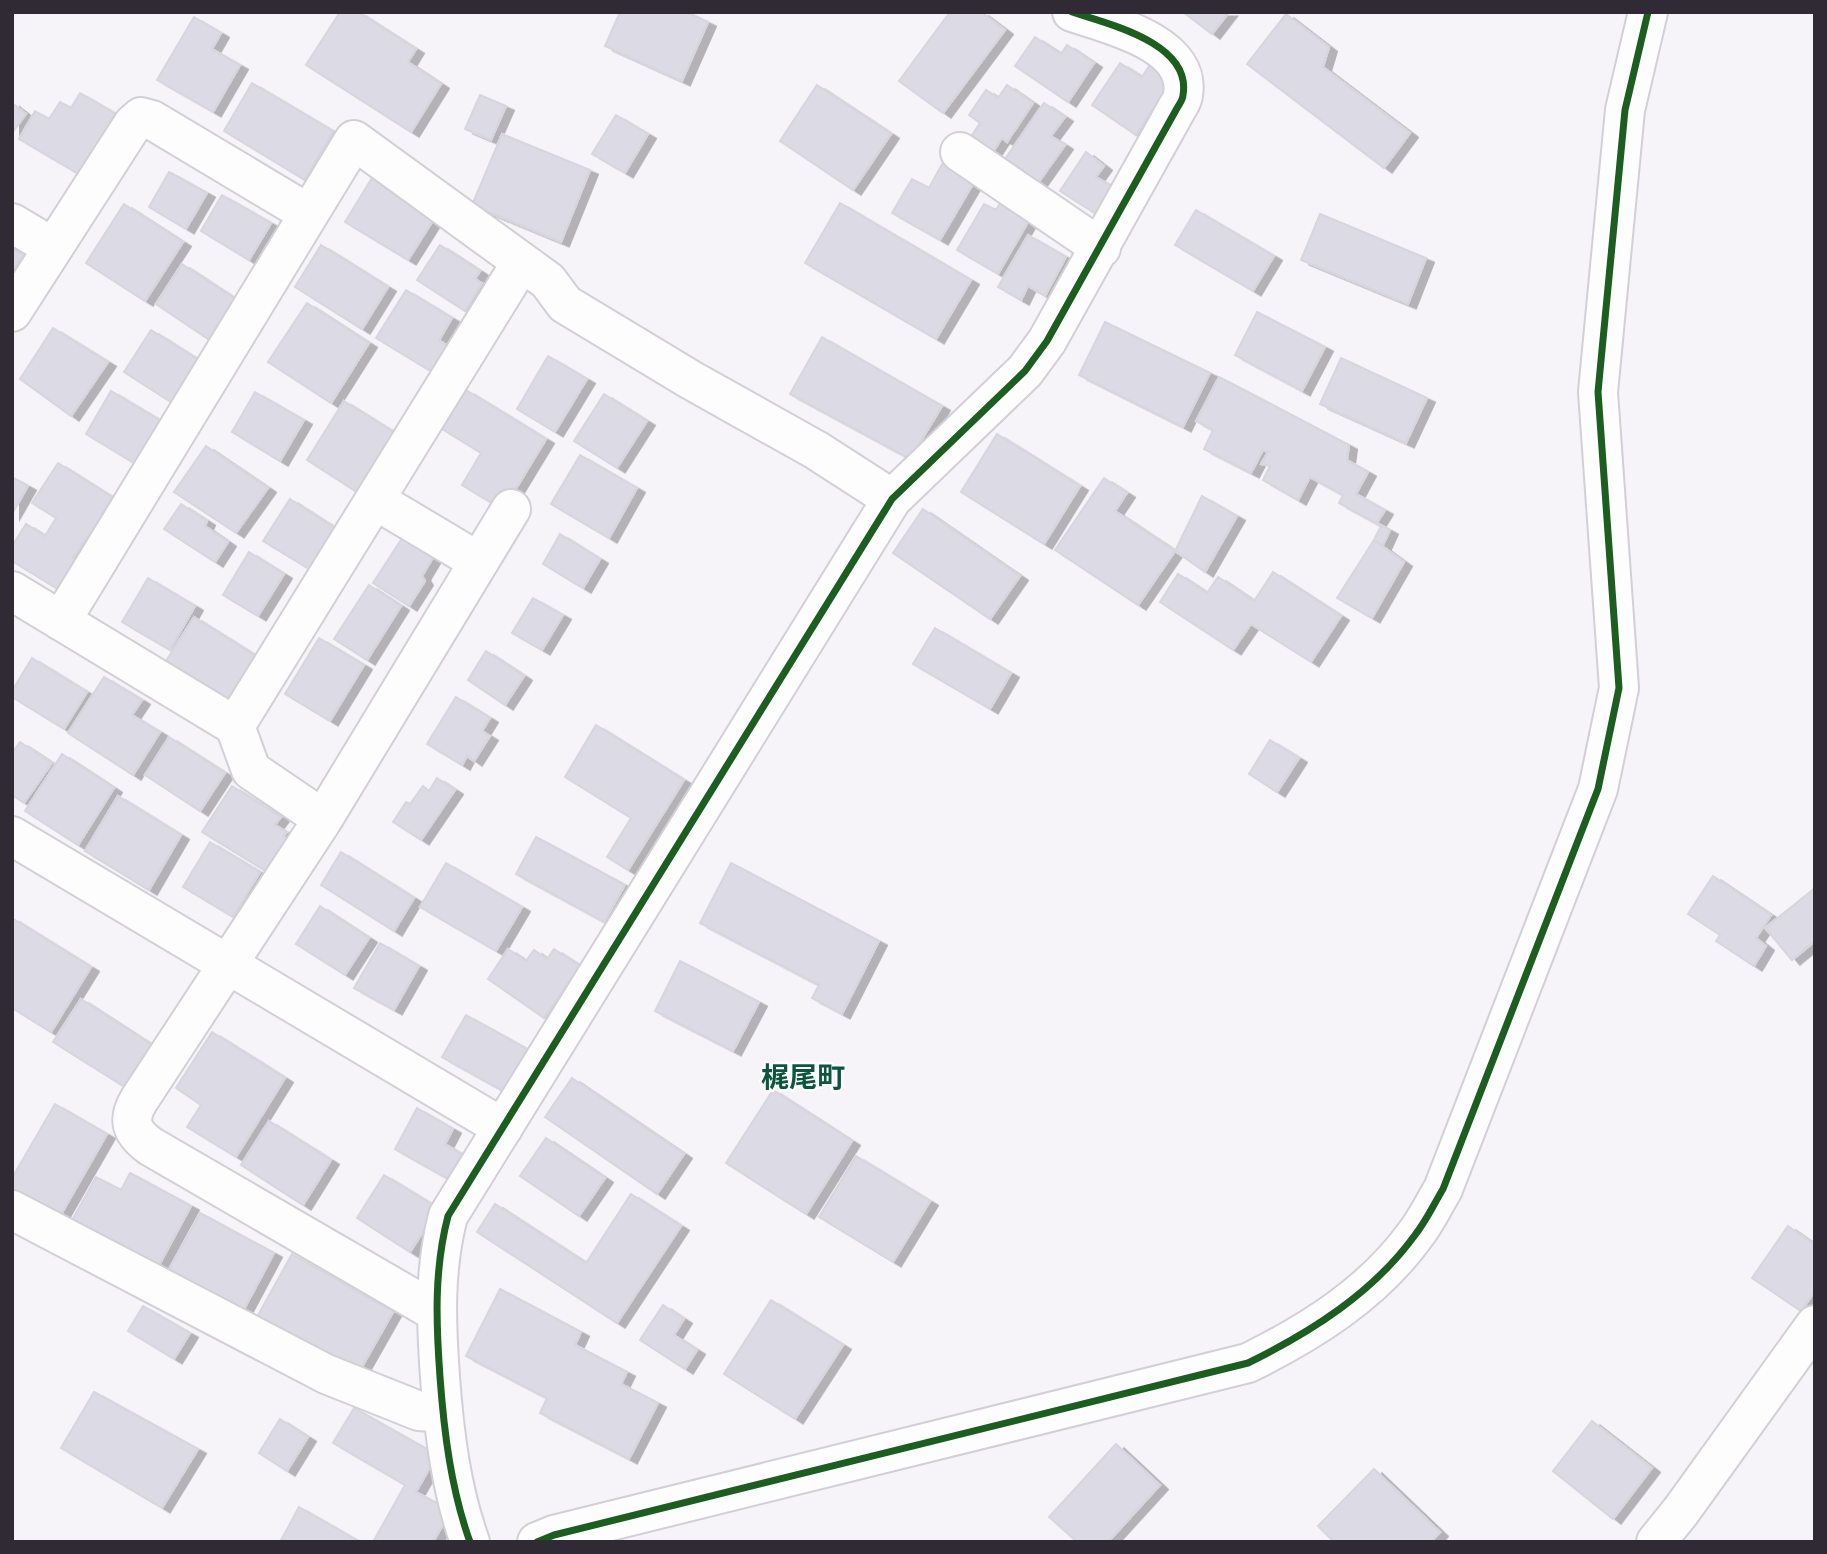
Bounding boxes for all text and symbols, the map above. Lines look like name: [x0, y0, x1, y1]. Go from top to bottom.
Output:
district label: 梶尾町: [761, 1063, 845, 1093]

